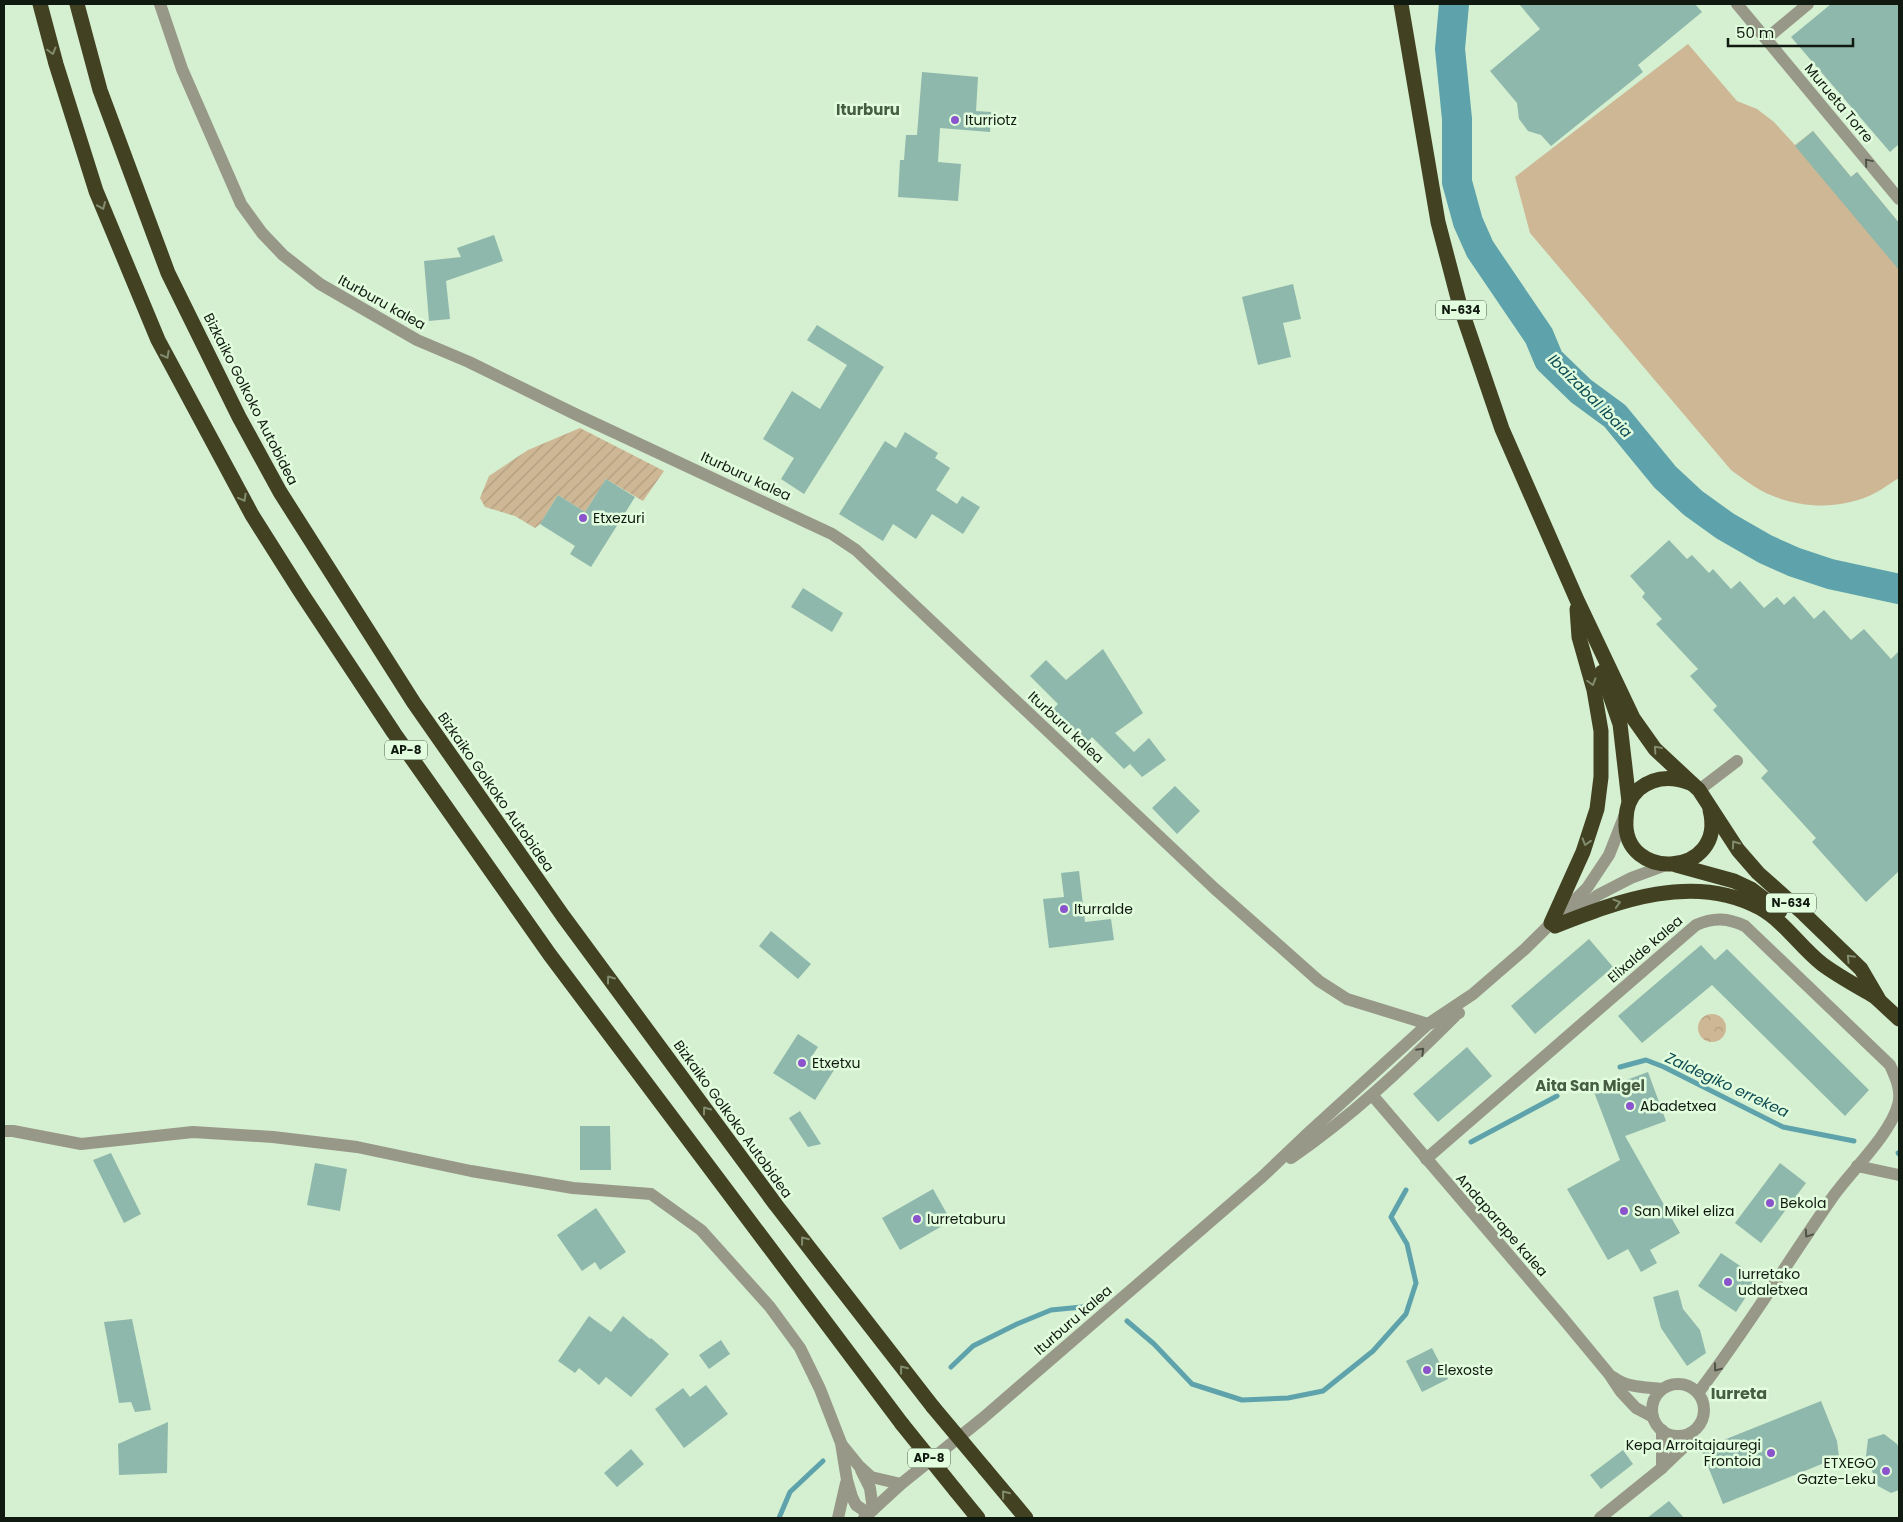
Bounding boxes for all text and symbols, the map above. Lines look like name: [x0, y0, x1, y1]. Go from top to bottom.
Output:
scale bar: [1728, 15, 1853, 47]
text: 50 m: [1736, 22, 1774, 43]
one-way arrow: [47, 46, 57, 54]
street label: Murueta Torre: [1800, 59, 1878, 147]
district label: Iturburu: [836, 99, 900, 120]
place label: Iturriotz: [965, 110, 1017, 130]
marker: Iturriotz: [949, 114, 961, 126]
one-way arrow: [1865, 158, 1874, 167]
one-way arrow: [96, 201, 106, 209]
street label: Iturburu kalea: [335, 270, 429, 334]
road number: N-634: [1436, 300, 1486, 320]
street label: Bizkaiko Golkoko Autobidea: [199, 309, 303, 489]
one-way arrow: [160, 349, 170, 358]
water label: Ibaizabal ibaia: [1544, 349, 1637, 442]
street label: Iturburu kalea: [698, 446, 794, 506]
one-way arrow: [237, 493, 247, 502]
place label: Etxezuri: [593, 508, 645, 528]
marker: Etxezuri: [577, 512, 589, 524]
one-way arrow: [1586, 678, 1597, 687]
street label: Iturburu kalea: [1024, 686, 1108, 768]
street label: Bizkaiko Golkoko Autobidea: [433, 708, 559, 876]
road number: AP-8: [385, 740, 427, 760]
one-way arrow: [1653, 746, 1662, 755]
one-way arrow: [1582, 837, 1592, 846]
one-way arrow: [1732, 841, 1741, 850]
road number: N-634: [1766, 894, 1816, 912]
place label: Iturralde: [1074, 899, 1133, 919]
one-way arrow: [1612, 899, 1620, 909]
marker: Iturralde: [1058, 903, 1070, 915]
street label: Elixalde kalea: [1603, 911, 1687, 987]
one-way arrow: [1847, 955, 1856, 964]
one-way arrow: [607, 975, 616, 985]
street label: Bizkaiko Golkoko Autobidea: [669, 1036, 797, 1202]
water label: Zaldegiko errekea: [1661, 1046, 1792, 1122]
one-way arrow: [1415, 1047, 1424, 1056]
place label: Etxetxu: [812, 1053, 860, 1073]
marker: Etxetxu: [796, 1057, 808, 1069]
district label: Aita San Migel: [1535, 1075, 1645, 1096]
place label: Abadetxea: [1640, 1096, 1716, 1116]
marker: Abadetxea: [1624, 1100, 1636, 1112]
one-way arrow: [704, 1107, 712, 1116]
street label: Andaparape kalea: [1451, 1169, 1553, 1281]
place label: Bekola: [1780, 1193, 1826, 1213]
marker: Bekola: [1764, 1197, 1776, 1209]
place label: San Mikel eliza: [1634, 1201, 1734, 1221]
marker: San Mikel eliza: [1618, 1205, 1630, 1217]
place label: Iurretaburu: [927, 1209, 1006, 1229]
marker: Iurretaburu: [911, 1213, 923, 1225]
one-way arrow: [1805, 1228, 1814, 1238]
one-way arrow: [801, 1237, 809, 1246]
place label: Iurretako udaletxea: [1738, 1264, 1808, 1300]
marker: Iurretako udaletxea: [1722, 1276, 1734, 1288]
street label: Iturburu kalea: [1030, 1281, 1116, 1359]
place label: Elexoste: [1437, 1360, 1493, 1380]
one-way arrow: [1714, 1362, 1722, 1371]
marker: Elexoste: [1421, 1364, 1433, 1376]
one-way arrow: [901, 1366, 909, 1375]
district label: Iurreta: [1711, 1382, 1767, 1405]
place label: Kepa Arroitajauregi Frontoia: [1626, 1435, 1761, 1471]
marker: Kepa Arroitajauregi Frontoia: [1765, 1447, 1777, 1459]
road number: AP-8: [908, 1449, 950, 1468]
place label: ETXEGO Gazte-Leku: [1797, 1453, 1876, 1489]
marker: ETXEGO Gazte-Leku: [1880, 1465, 1892, 1477]
one-way arrow: [1002, 1490, 1011, 1499]

